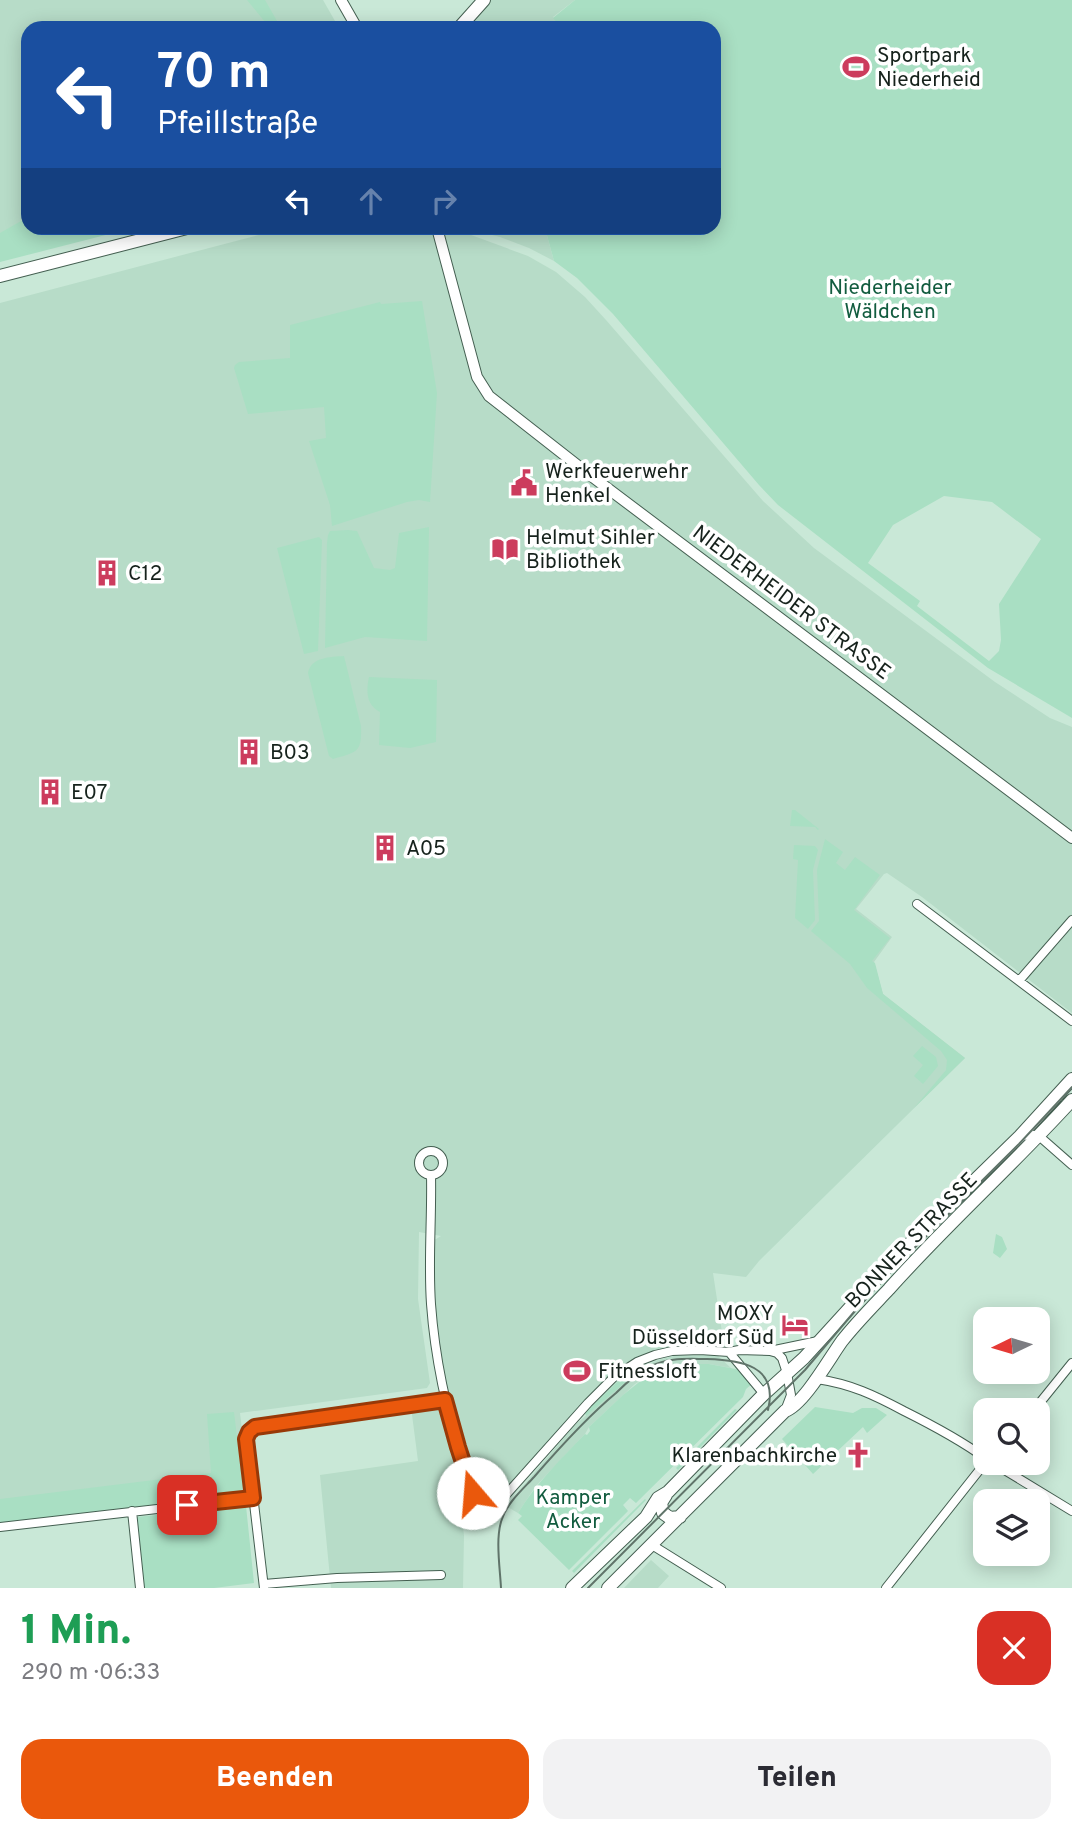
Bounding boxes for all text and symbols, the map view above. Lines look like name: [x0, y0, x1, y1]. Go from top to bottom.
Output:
place label: Sportpark Niederheid: [877, 43, 981, 94]
text: 70 m: [157, 44, 271, 106]
icon: left: [42, 49, 133, 140]
sports icon: Sportpark Niederheid: [841, 52, 871, 82]
text: Pfeillstraße: [157, 105, 318, 145]
icon: left: [279, 182, 317, 220]
icon: ahead: [352, 182, 390, 220]
icon: right: [425, 182, 463, 220]
park label: Niederheider Wäldchen: [828, 275, 952, 326]
place label: Werkfeuerwehr Henkel: [545, 459, 688, 510]
public building icon: Werkfeuerwehr Henkel: [509, 468, 539, 498]
street label: NIEDERHEIDER STRASSE: [687, 520, 896, 687]
place label: Helmut Sihler Bibliothek: [526, 525, 655, 576]
library icon: Helmut Sihler Bibliothek: [490, 534, 520, 564]
building icon: C12: [92, 558, 122, 588]
place label: C12: [128, 561, 162, 588]
building icon: B03: [234, 737, 264, 767]
place label: B03: [270, 740, 310, 767]
building icon: E07: [35, 777, 65, 807]
place label: E07: [71, 780, 107, 807]
building icon: A05: [370, 833, 400, 863]
place label: A05: [406, 836, 446, 863]
street label: BONNER STRASSE: [840, 1167, 984, 1315]
place label: MOXY Düsseldorf Süd: [632, 1301, 774, 1352]
north arrow: [973, 1307, 1050, 1384]
map controls: [973, 1307, 1050, 1566]
hotel icon: MOXY Düsseldorf Süd: [780, 1310, 810, 1340]
sports icon: Fitnessloft: [562, 1356, 592, 1386]
place label: Fitnessloft: [598, 1359, 697, 1386]
button: search: [973, 1398, 1050, 1475]
church icon: Klarenbachkirche: [843, 1440, 873, 1470]
place label: Klarenbachkirche: [671, 1443, 837, 1470]
position arrow: [436, 1456, 510, 1530]
pin: [157, 1475, 217, 1535]
park label: Kamper Acker: [536, 1485, 610, 1536]
icon: arrive: [168, 1486, 206, 1524]
button: layers: [973, 1489, 1050, 1566]
text: 1 Min.: [21, 1606, 131, 1659]
button: close: [977, 1611, 1051, 1685]
text: 290 m · 06:33: [21, 1659, 160, 1688]
button: Beenden: [21, 1739, 529, 1819]
button: Teilen: [543, 1739, 1051, 1819]

